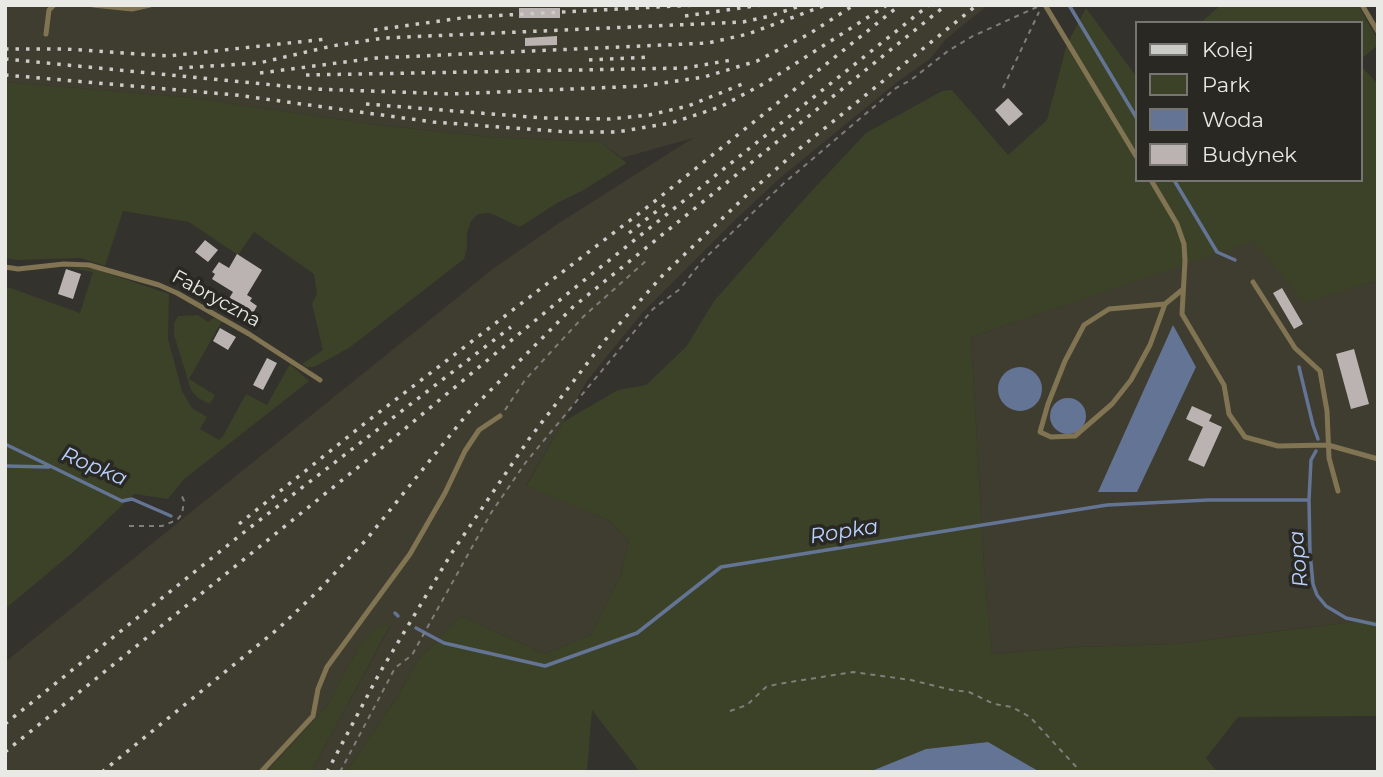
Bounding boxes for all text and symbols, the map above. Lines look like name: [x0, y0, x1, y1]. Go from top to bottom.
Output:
legend: [1134, 21, 1362, 182]
text: Kolej: [1202, 37, 1254, 62]
text: Park: [1202, 72, 1250, 97]
text: Woda: [1202, 107, 1264, 132]
text: Budynek: [1202, 142, 1297, 167]
street label: Fabryczna: [168, 265, 264, 333]
water label: Ropka: [57, 442, 131, 492]
water label: Ropka: [808, 514, 880, 550]
water label: Ropa: [1284, 530, 1314, 588]

